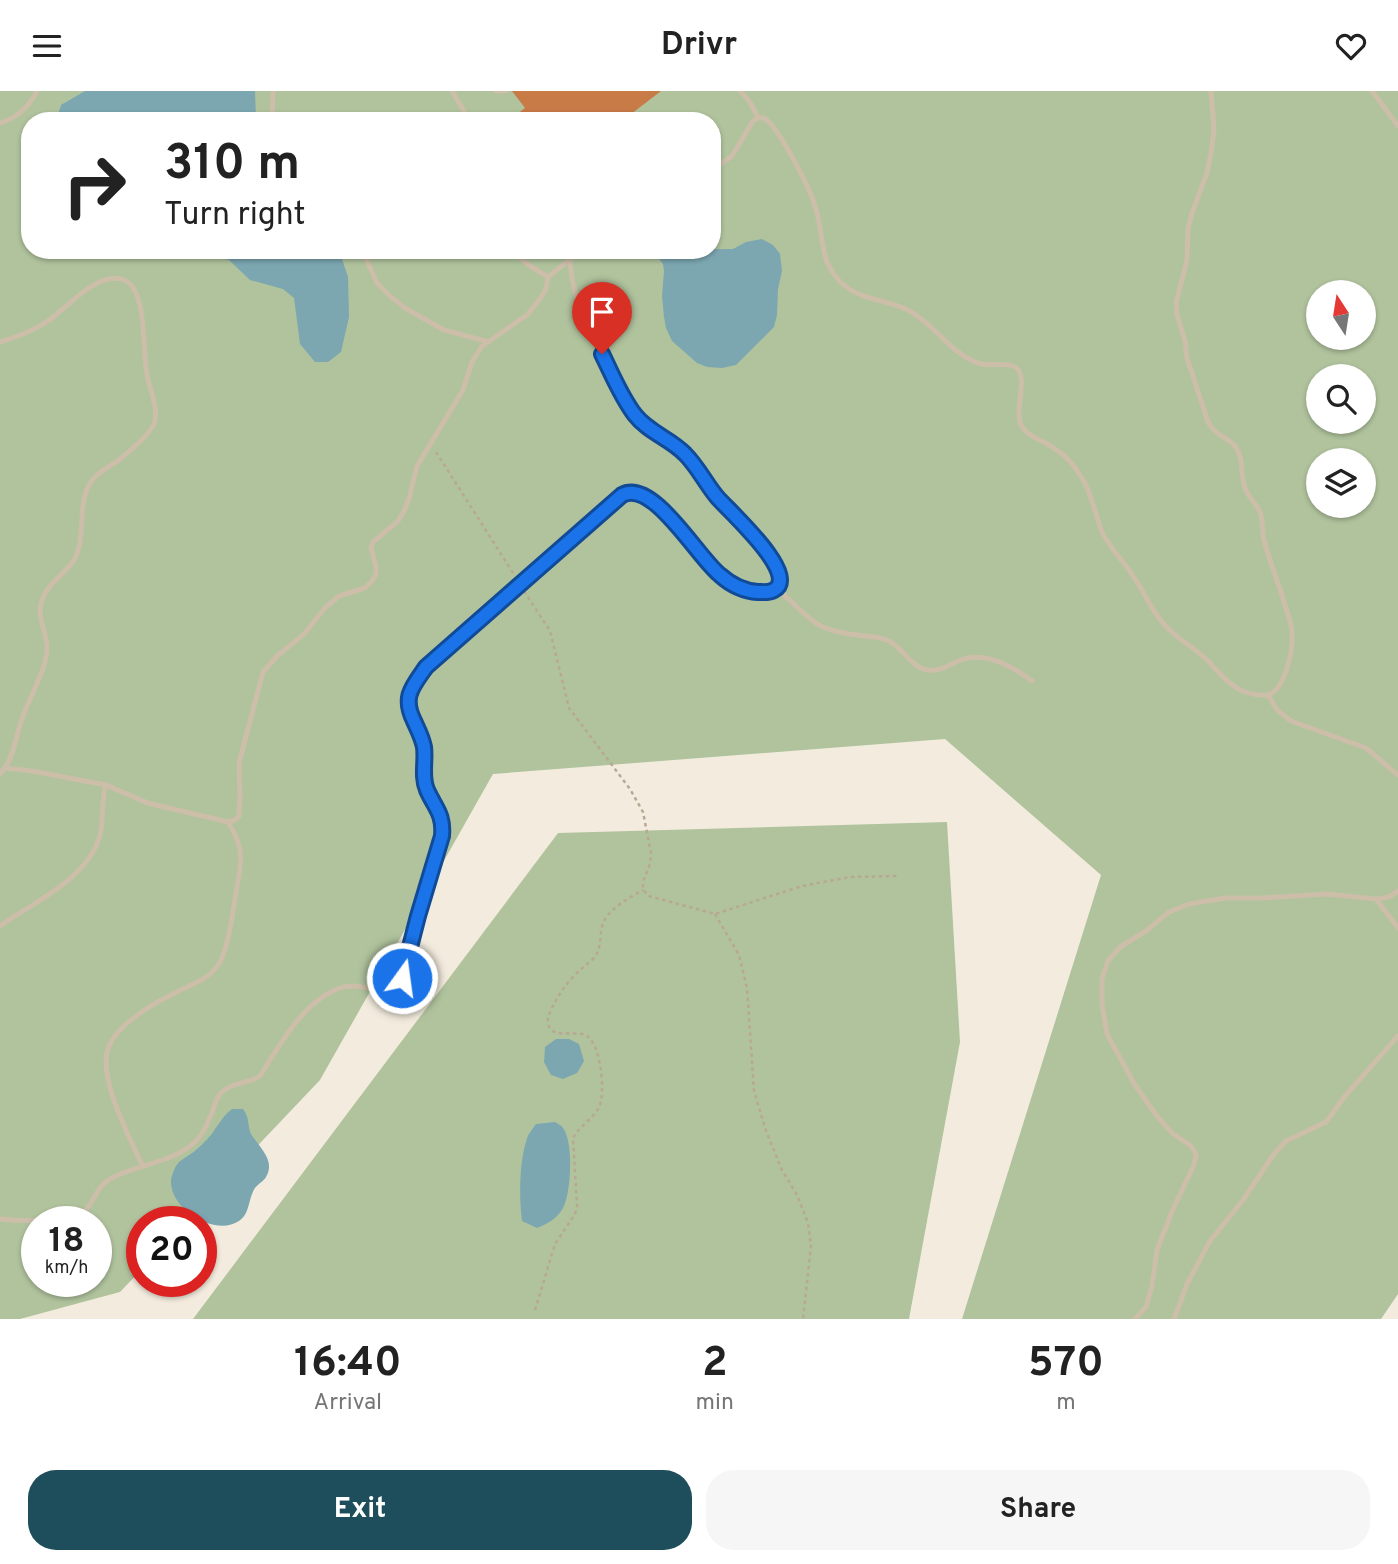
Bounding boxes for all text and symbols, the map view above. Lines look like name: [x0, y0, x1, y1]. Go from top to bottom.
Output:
text: Drivr: [661, 26, 737, 66]
icon: menu: [28, 27, 66, 65]
icon: heart: [1332, 27, 1370, 65]
text: 310 m: [164, 135, 300, 197]
icon: right: [49, 140, 140, 231]
text: Turn right: [164, 196, 306, 236]
north arrow: [1306, 280, 1376, 350]
map controls: [1306, 280, 1376, 518]
pin: [572, 282, 632, 354]
icon: arrive: [583, 293, 621, 331]
button: search: [1306, 364, 1376, 434]
button: layers: [1306, 448, 1376, 518]
position arrow: [365, 941, 439, 1015]
speed limit sign: 20: [126, 1206, 217, 1297]
text: 18: [48, 1220, 85, 1264]
text: km/h: [45, 1257, 88, 1280]
text: 16:40: [294, 1338, 402, 1391]
text: 2: [702, 1338, 728, 1391]
text: 570: [1028, 1338, 1104, 1391]
text: Arrival: [314, 1389, 382, 1418]
text: min: [696, 1389, 734, 1418]
text: m: [1056, 1389, 1076, 1418]
button: Exit: [28, 1470, 692, 1550]
button: Share: [706, 1470, 1370, 1550]

